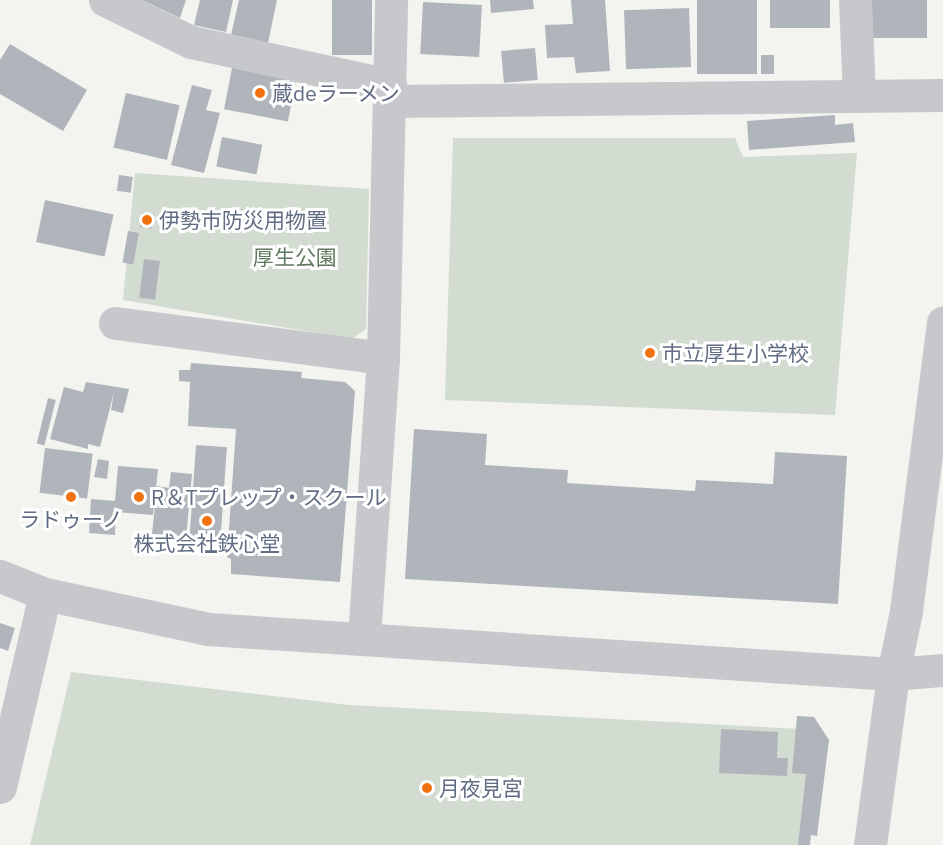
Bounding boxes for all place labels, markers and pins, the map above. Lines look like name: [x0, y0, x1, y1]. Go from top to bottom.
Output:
place label: 蔵deラーメン: [272, 80, 401, 106]
marker: 蔵deラーメン: [253, 86, 267, 100]
place label: 伊勢市防災用物置: [159, 207, 327, 233]
marker: 伊勢市防災用物置: [140, 213, 154, 227]
place label: 市立厚生小学校: [662, 340, 809, 366]
marker: 市立厚生小学校: [643, 346, 657, 360]
place label: R＆Tプレップ・スクール: [151, 484, 386, 510]
marker: ラドゥーノ: [64, 490, 78, 504]
marker: R＆Tプレップ・スクール: [132, 490, 146, 504]
place label: ラドゥーノ: [19, 506, 123, 532]
marker: 株式会社鉄心堂: [200, 514, 214, 528]
place label: 株式会社鉄心堂: [134, 530, 280, 556]
place label: 月夜見宮: [439, 775, 523, 801]
marker: 月夜見宮: [420, 781, 434, 795]

